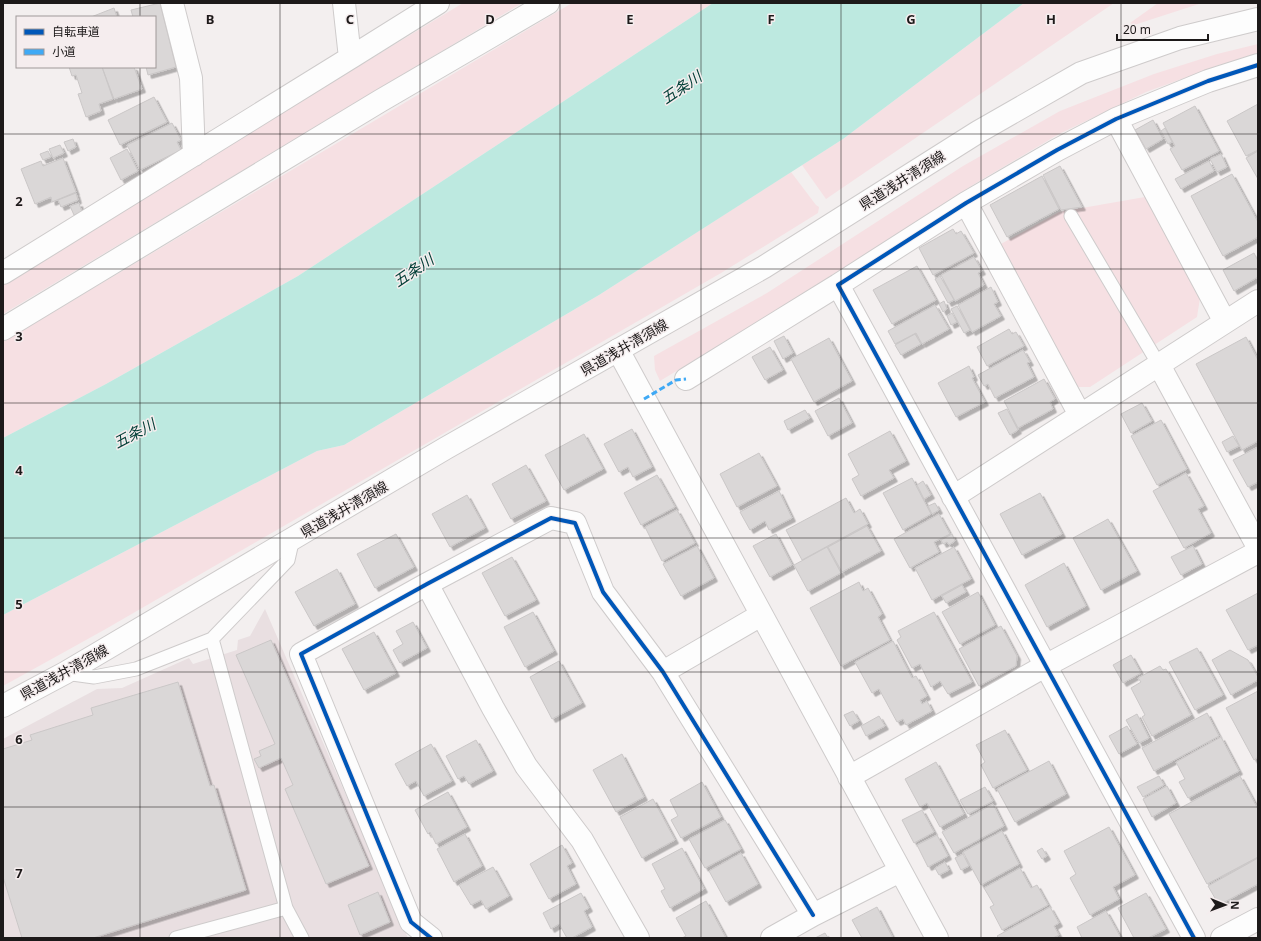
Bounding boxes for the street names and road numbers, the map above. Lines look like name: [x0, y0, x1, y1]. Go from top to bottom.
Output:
street label: 県道浅井清須線: [855, 146, 949, 214]
street label: 県道浅井清須線: [577, 314, 671, 380]
street label: 県道浅井清須線: [297, 476, 391, 542]
street label: 県道浅井清須線: [17, 640, 111, 704]

